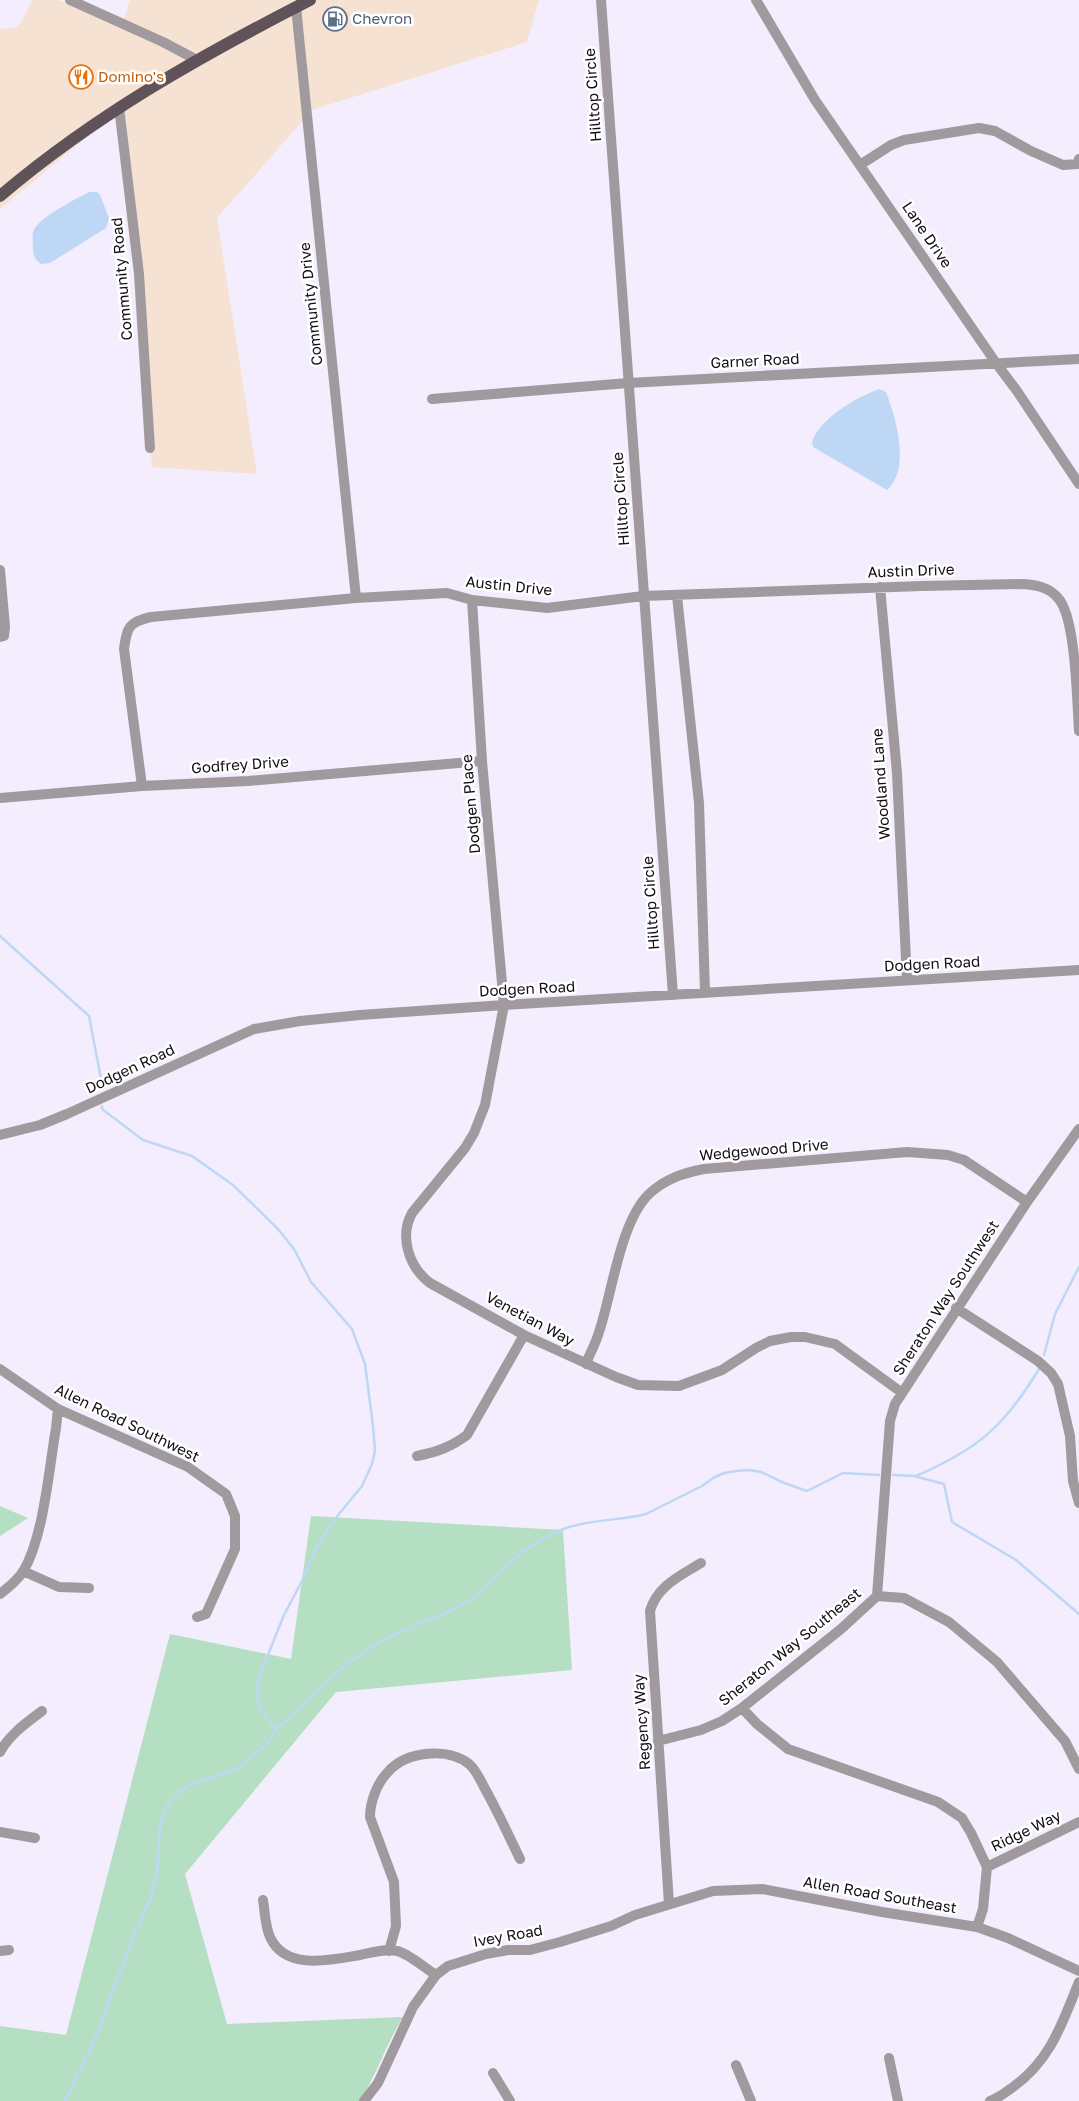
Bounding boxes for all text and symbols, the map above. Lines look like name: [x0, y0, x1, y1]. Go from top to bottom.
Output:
fuel station icon: Chevron: [322, 6, 348, 32]
place label: Chevron: [352, 9, 412, 27]
street label: Hilltop Circle: [580, 47, 604, 143]
restaurant icon: Domino's: [68, 64, 94, 90]
place label: Domino's: [98, 67, 164, 85]
street label: Lane Drive: [899, 198, 957, 271]
street label: Community Road: [107, 217, 135, 341]
street label: Community Drive: [295, 241, 325, 367]
street label: Garner Road: [710, 349, 800, 371]
street label: Hilltop Circle: [608, 451, 632, 547]
street label: Austin Drive: [867, 559, 955, 581]
street label: Austin Drive: [465, 572, 554, 599]
street label: Woodland Lane: [867, 727, 893, 840]
street label: Godfrey Drive: [191, 752, 290, 776]
street label: Dodgen Place: [457, 753, 483, 854]
street label: Hilltop Circle: [638, 855, 662, 951]
street label: Dodgen Road: [883, 951, 981, 975]
street label: Dodgen Road: [478, 976, 576, 1000]
street label: Dodgen Road: [82, 1040, 177, 1097]
street label: Wedgewood Drive: [699, 1134, 830, 1164]
street label: Sheraton Way Southwest: [888, 1217, 1002, 1378]
street label: Venetian Way: [483, 1287, 578, 1349]
street label: Allen Road Southwest: [52, 1379, 203, 1465]
street label: Sheraton Way Southeast: [715, 1583, 864, 1709]
street label: Regency Way: [629, 1673, 653, 1771]
street label: Ridge Way: [988, 1805, 1064, 1855]
street label: Allen Road Southeast: [802, 1872, 958, 1916]
street label: Ivey Road: [472, 1920, 544, 1950]

